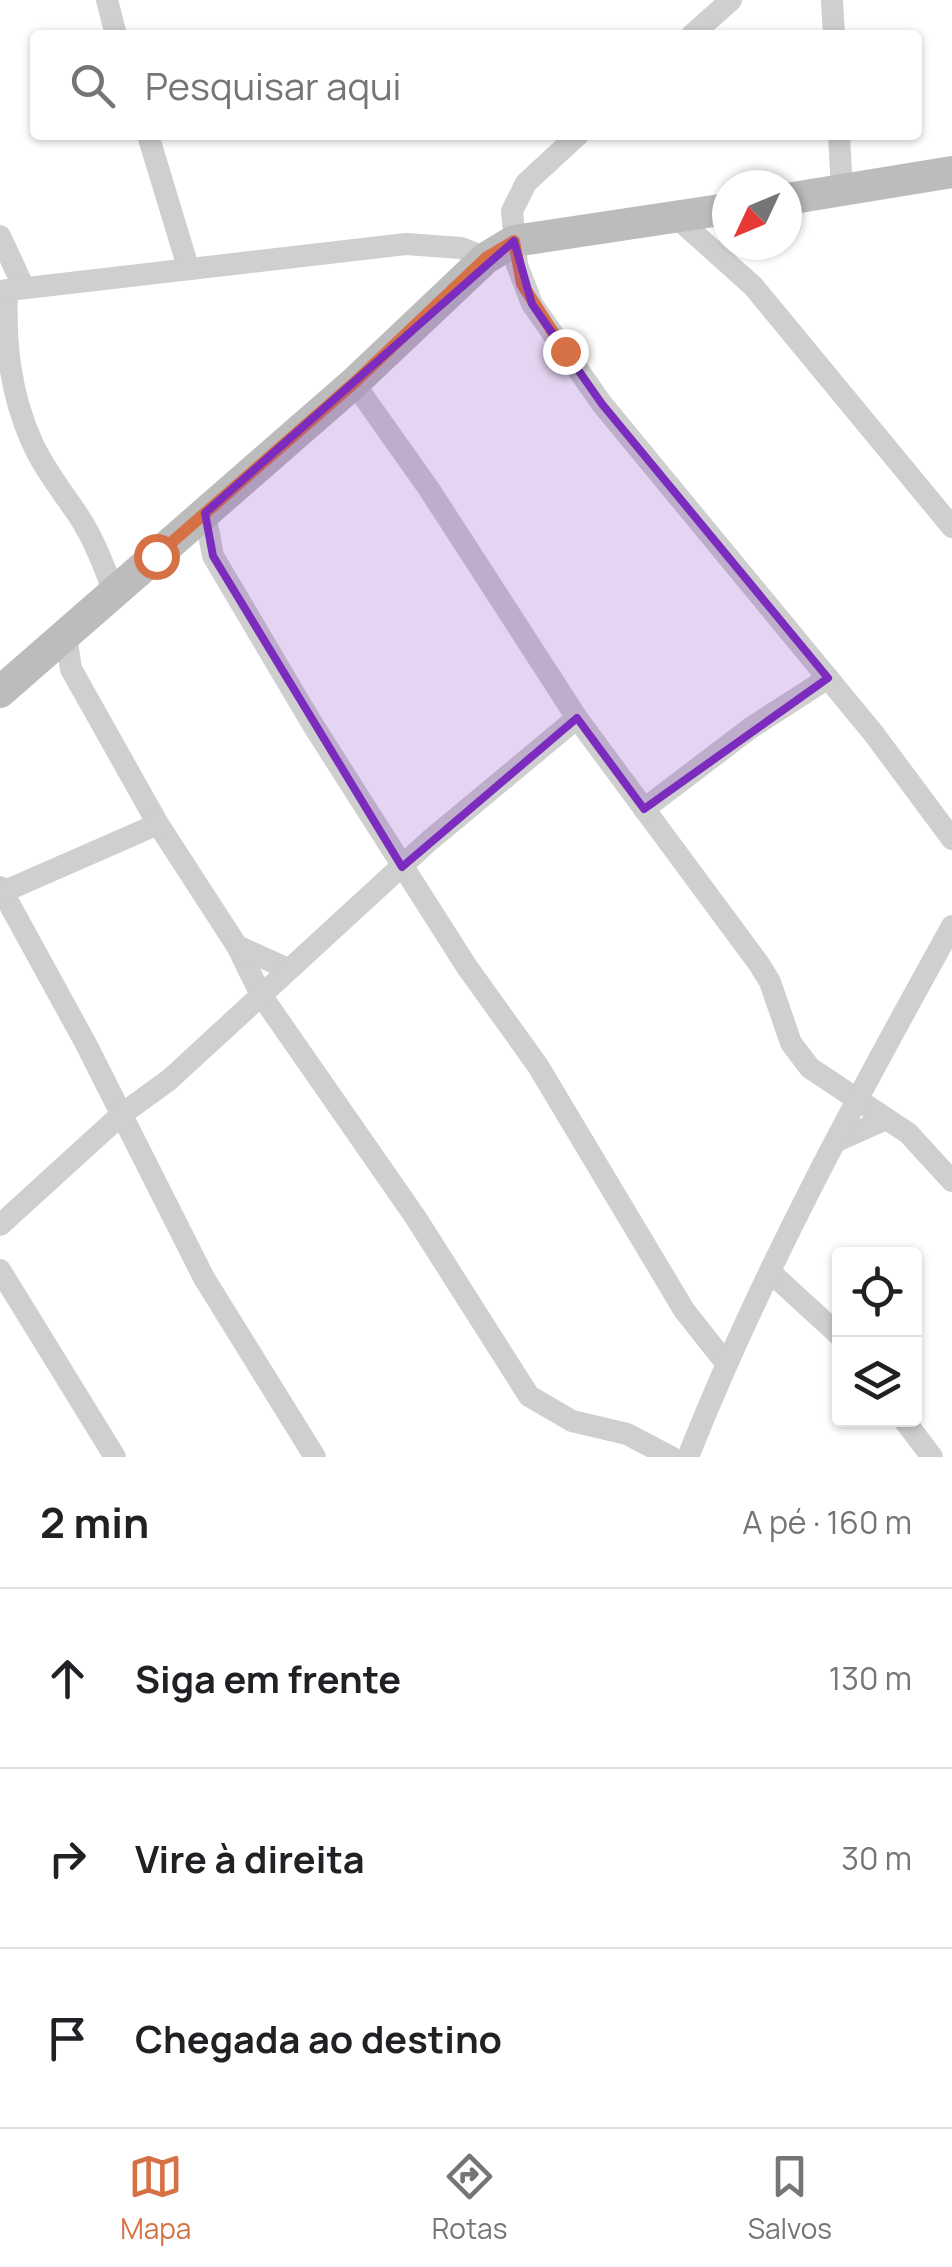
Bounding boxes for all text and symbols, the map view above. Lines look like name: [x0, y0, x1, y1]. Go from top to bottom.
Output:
search box: [30, 30, 922, 140]
icon: search: [65, 58, 120, 113]
text: Pesquisar aqui: [145, 59, 401, 111]
north arrow: [712, 170, 802, 260]
route end: [543, 329, 589, 375]
route start: [134, 534, 180, 580]
map controls: [832, 1247, 922, 1427]
button: locate: [832, 1247, 922, 1337]
button: layers: [832, 1337, 922, 1427]
text: 2 min: [40, 1493, 149, 1551]
text: A pé · 160 m: [742, 1500, 912, 1544]
icon: ahead: [40, 1651, 95, 1706]
text: Siga em frente: [135, 1652, 401, 1704]
text: 130 m: [829, 1656, 912, 1700]
icon: right: [40, 1831, 95, 1886]
text: Vire à direita: [135, 1832, 365, 1884]
text: 30 m: [841, 1836, 912, 1880]
icon: arrive: [40, 2011, 95, 2066]
text: Chegada ao destino: [135, 2012, 502, 2064]
tab: Mapa: [120, 2149, 191, 2247]
tab: Rotas: [432, 2149, 507, 2247]
tab: Salvos: [748, 2149, 832, 2247]

